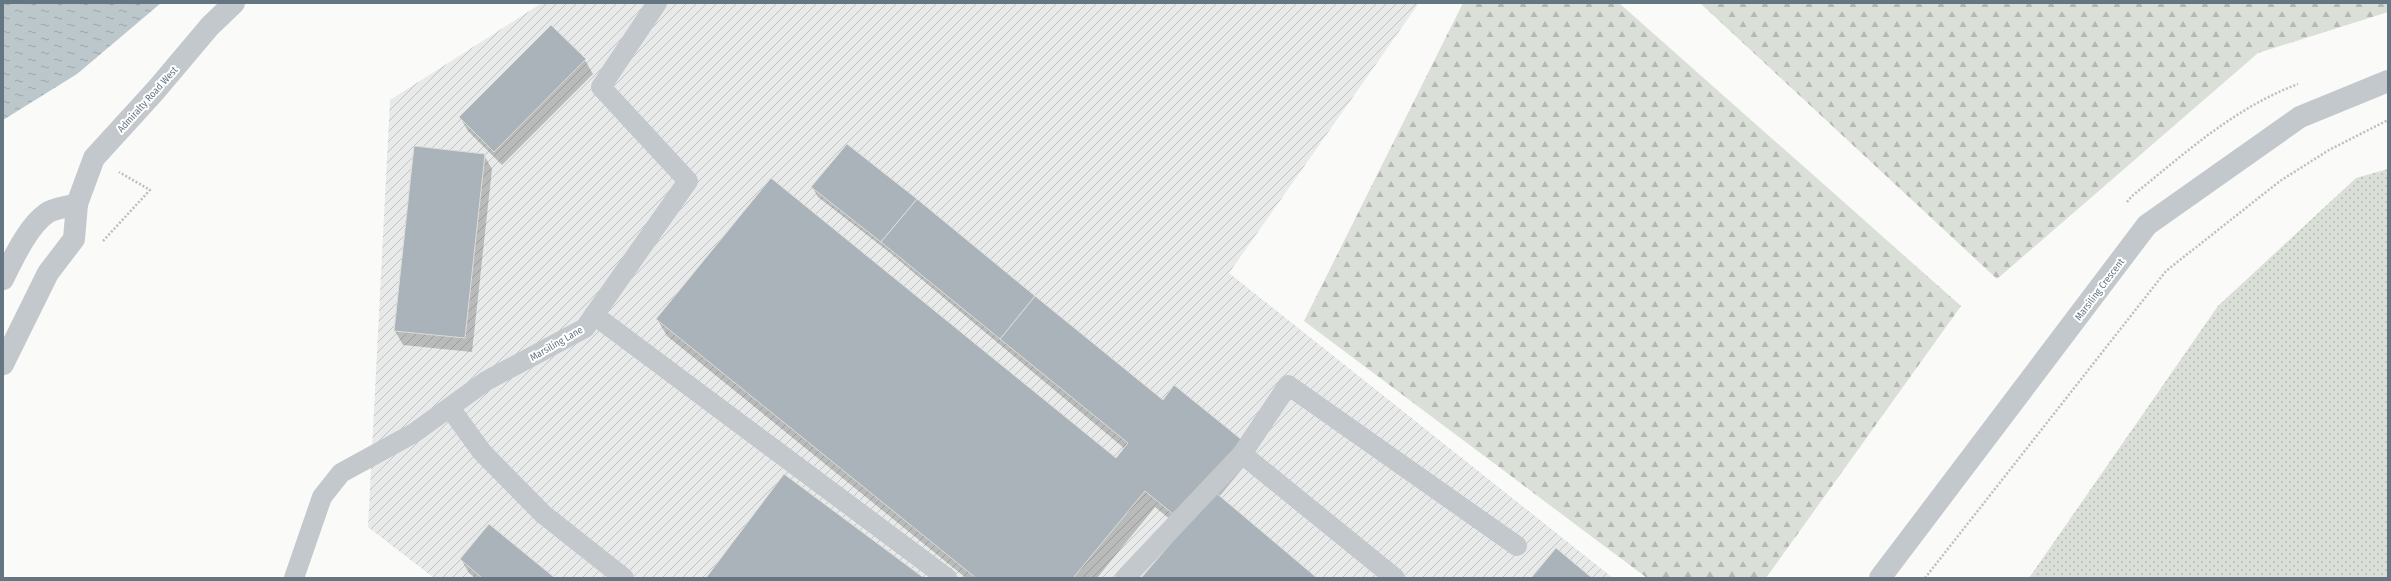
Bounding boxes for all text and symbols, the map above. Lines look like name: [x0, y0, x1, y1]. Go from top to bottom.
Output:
street label: Admiralty Road West: [115, 64, 181, 135]
street label: Marsiling Crescent: [2073, 256, 2127, 323]
street label: Marsiling Lane: [528, 324, 585, 364]

